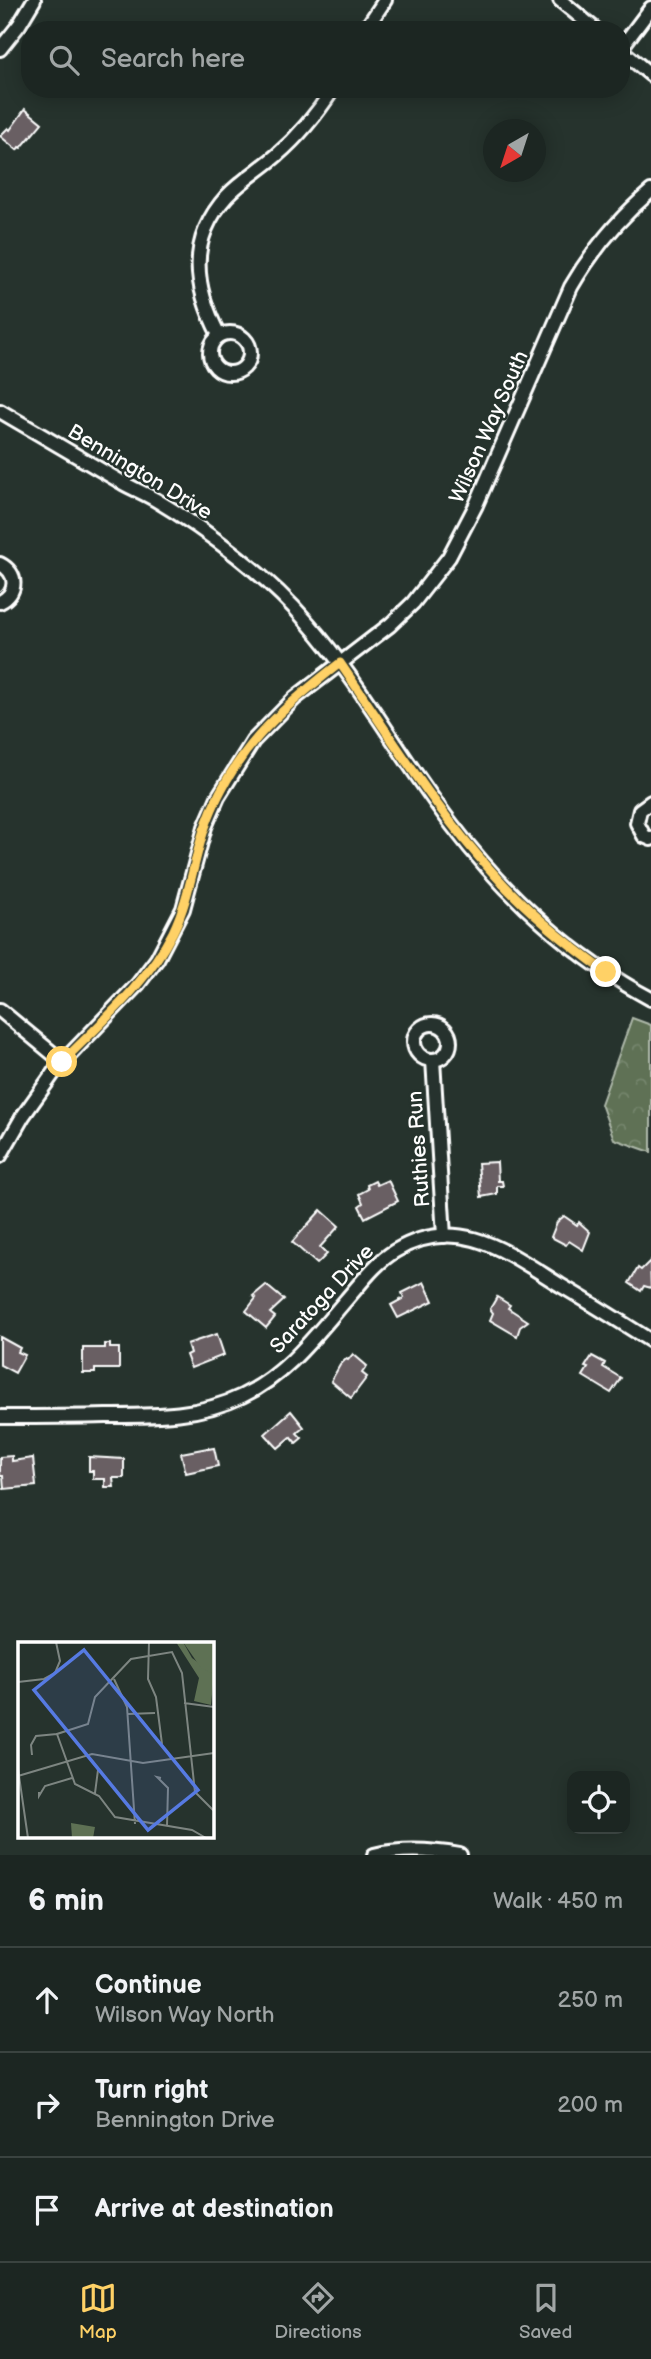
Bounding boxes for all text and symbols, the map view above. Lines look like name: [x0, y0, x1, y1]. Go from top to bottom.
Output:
search box: [21, 21, 630, 98]
icon: search: [45, 41, 83, 79]
text: Search here: [101, 44, 245, 75]
north arrow: [483, 119, 546, 182]
street label: Wilson Way South: [444, 347, 534, 507]
street label: Bennington Drive: [63, 419, 217, 525]
route end: [590, 956, 621, 987]
route start: [46, 1046, 77, 1077]
street label: Ruthies Run: [402, 1090, 436, 1208]
street label: Saratoga Drive: [265, 1239, 379, 1359]
inset map: [18, 1642, 214, 1838]
map controls: [567, 1771, 630, 1834]
button: locate: [567, 1771, 630, 1834]
text: 6 min: [28, 1883, 104, 1919]
text: Walk · 450 m: [493, 1887, 623, 1915]
text: Continue: [95, 1970, 202, 2001]
icon: ahead: [28, 1981, 66, 2019]
text: 250 m: [557, 1986, 623, 2014]
text: Wilson Way North: [95, 2001, 275, 2029]
text: Turn right: [95, 2075, 208, 2106]
icon: right: [28, 2086, 66, 2124]
text: 200 m: [557, 2091, 623, 2119]
text: Bennington Drive: [95, 2106, 275, 2134]
icon: arrive: [28, 2191, 66, 2229]
text: Arrive at destination: [95, 2194, 334, 2225]
tab: Map: [79, 2279, 117, 2344]
tab: Directions: [274, 2279, 362, 2344]
tab: Saved: [519, 2279, 572, 2344]

